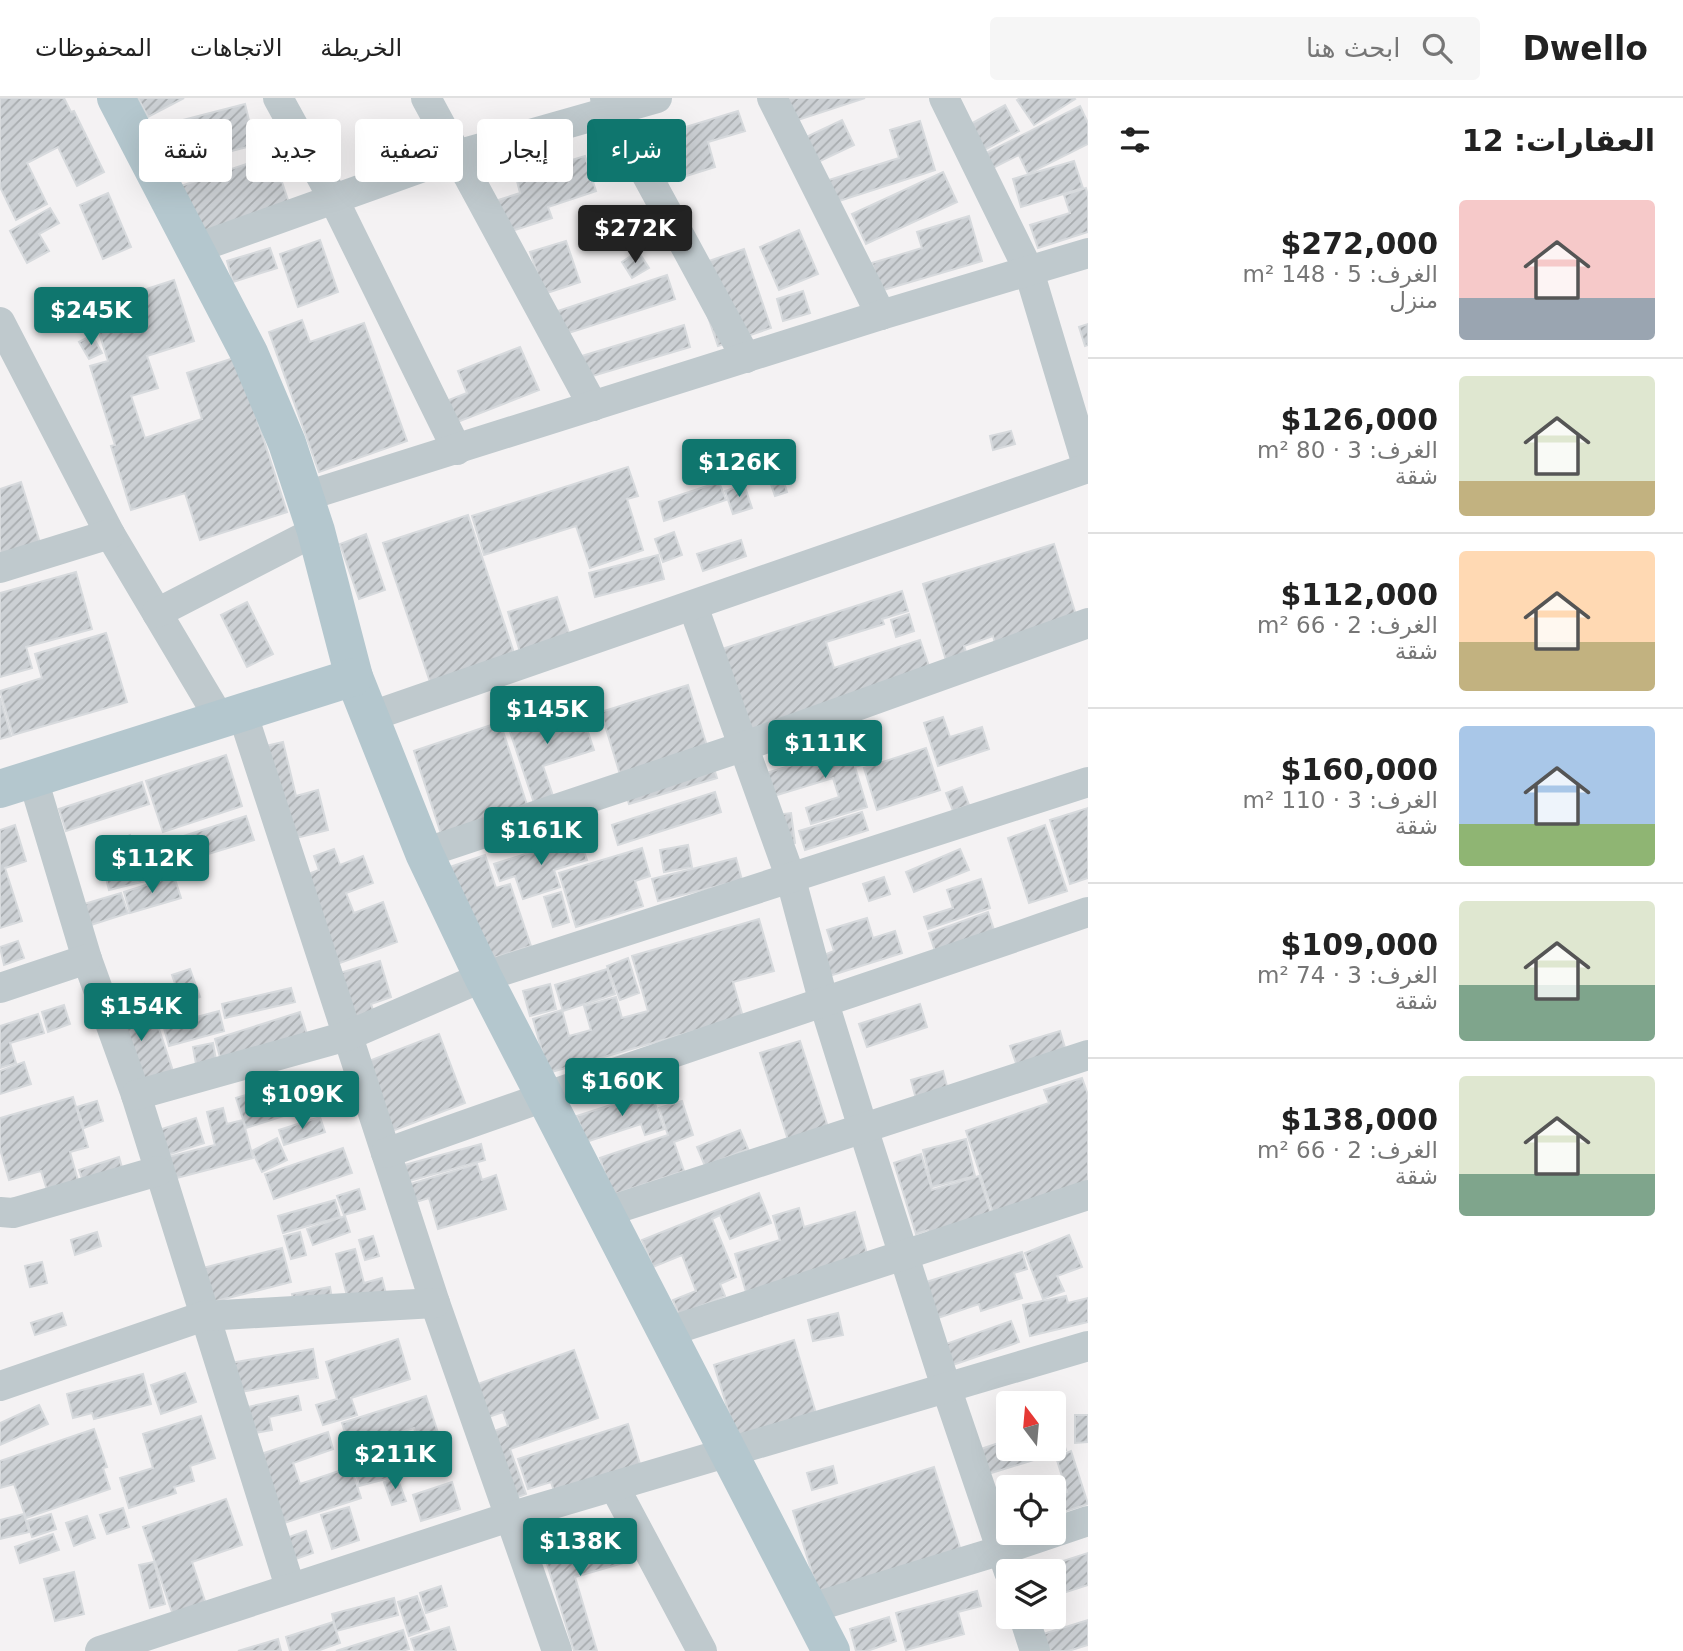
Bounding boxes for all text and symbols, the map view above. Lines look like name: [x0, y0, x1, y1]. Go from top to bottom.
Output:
search box: [990, 17, 1480, 80]
icon: search: [1418, 29, 1456, 67]
text: Dwello: [1522, 29, 1648, 68]
text: ابحث هنا: [1306, 33, 1400, 63]
text: المحفوظات: [35, 34, 152, 62]
text: الاتجاهات: [190, 34, 282, 62]
text: الخريطة: [320, 34, 402, 62]
chip: شقة: [139, 119, 232, 182]
chip: جديد: [246, 119, 341, 182]
chip: تصفية: [355, 119, 463, 182]
chip: إيجار: [477, 119, 573, 182]
chip: شراء: [587, 119, 686, 182]
icon: filters: [1116, 121, 1154, 159]
text: العقارات: 12: [1462, 123, 1655, 158]
pin: $272K: [586, 206, 684, 265]
text: $272K: [594, 215, 676, 241]
text: $272,000: [1280, 226, 1438, 261]
icon: home: [1515, 228, 1599, 312]
text: الغرف: 5 · 148 m²: [1242, 261, 1438, 287]
text: منزل: [1389, 287, 1438, 313]
pin: $245K: [42, 288, 140, 347]
text: $245K: [50, 297, 132, 323]
text: $126,000: [1280, 402, 1438, 437]
icon: home: [1515, 404, 1599, 488]
text: الغرف: 3 · 80 m²: [1257, 437, 1438, 463]
pin: $126K: [690, 440, 788, 499]
text: $126K: [698, 449, 780, 475]
text: شقة: [1395, 463, 1438, 489]
text: $112,000: [1280, 577, 1438, 612]
icon: home: [1515, 579, 1599, 663]
text: الغرف: 2 · 66 m²: [1257, 612, 1438, 638]
text: شقة: [1395, 638, 1438, 664]
pin: $145K: [498, 686, 596, 746]
text: $145K: [506, 696, 588, 722]
pin: $111K: [776, 720, 874, 780]
text: $111K: [784, 730, 866, 756]
text: $160,000: [1280, 752, 1438, 787]
icon: home: [1515, 754, 1599, 838]
text: الغرف: 3 · 110 m²: [1242, 787, 1438, 813]
pin: $161K: [492, 808, 590, 867]
text: شقة: [1395, 813, 1438, 839]
text: $161K: [500, 817, 582, 843]
pin: $112K: [103, 836, 201, 895]
text: $112K: [111, 845, 193, 871]
text: $109,000: [1280, 927, 1438, 962]
icon: home: [1515, 929, 1599, 1013]
text: الغرف: 3 · 74 m²: [1257, 962, 1438, 988]
pin: $154K: [92, 984, 190, 1043]
text: شقة: [1395, 988, 1438, 1014]
text: $154K: [100, 993, 182, 1019]
pin: $160K: [573, 1058, 671, 1118]
text: $160K: [581, 1068, 663, 1094]
pin: $109K: [253, 1072, 351, 1131]
text: $109K: [261, 1081, 343, 1107]
text: $138,000: [1280, 1102, 1438, 1137]
icon: home: [1515, 1104, 1599, 1188]
text: الغرف: 2 · 66 m²: [1257, 1137, 1438, 1163]
text: شقة: [1395, 1163, 1438, 1189]
north arrow: [996, 1391, 1066, 1461]
map controls: [996, 1391, 1066, 1629]
pin: $211K: [346, 1432, 444, 1491]
text: $211K: [354, 1441, 436, 1467]
button: locate: [996, 1475, 1066, 1545]
pin: $138K: [531, 1518, 629, 1578]
text: $138K: [539, 1528, 621, 1554]
button: layers: [996, 1559, 1066, 1629]

